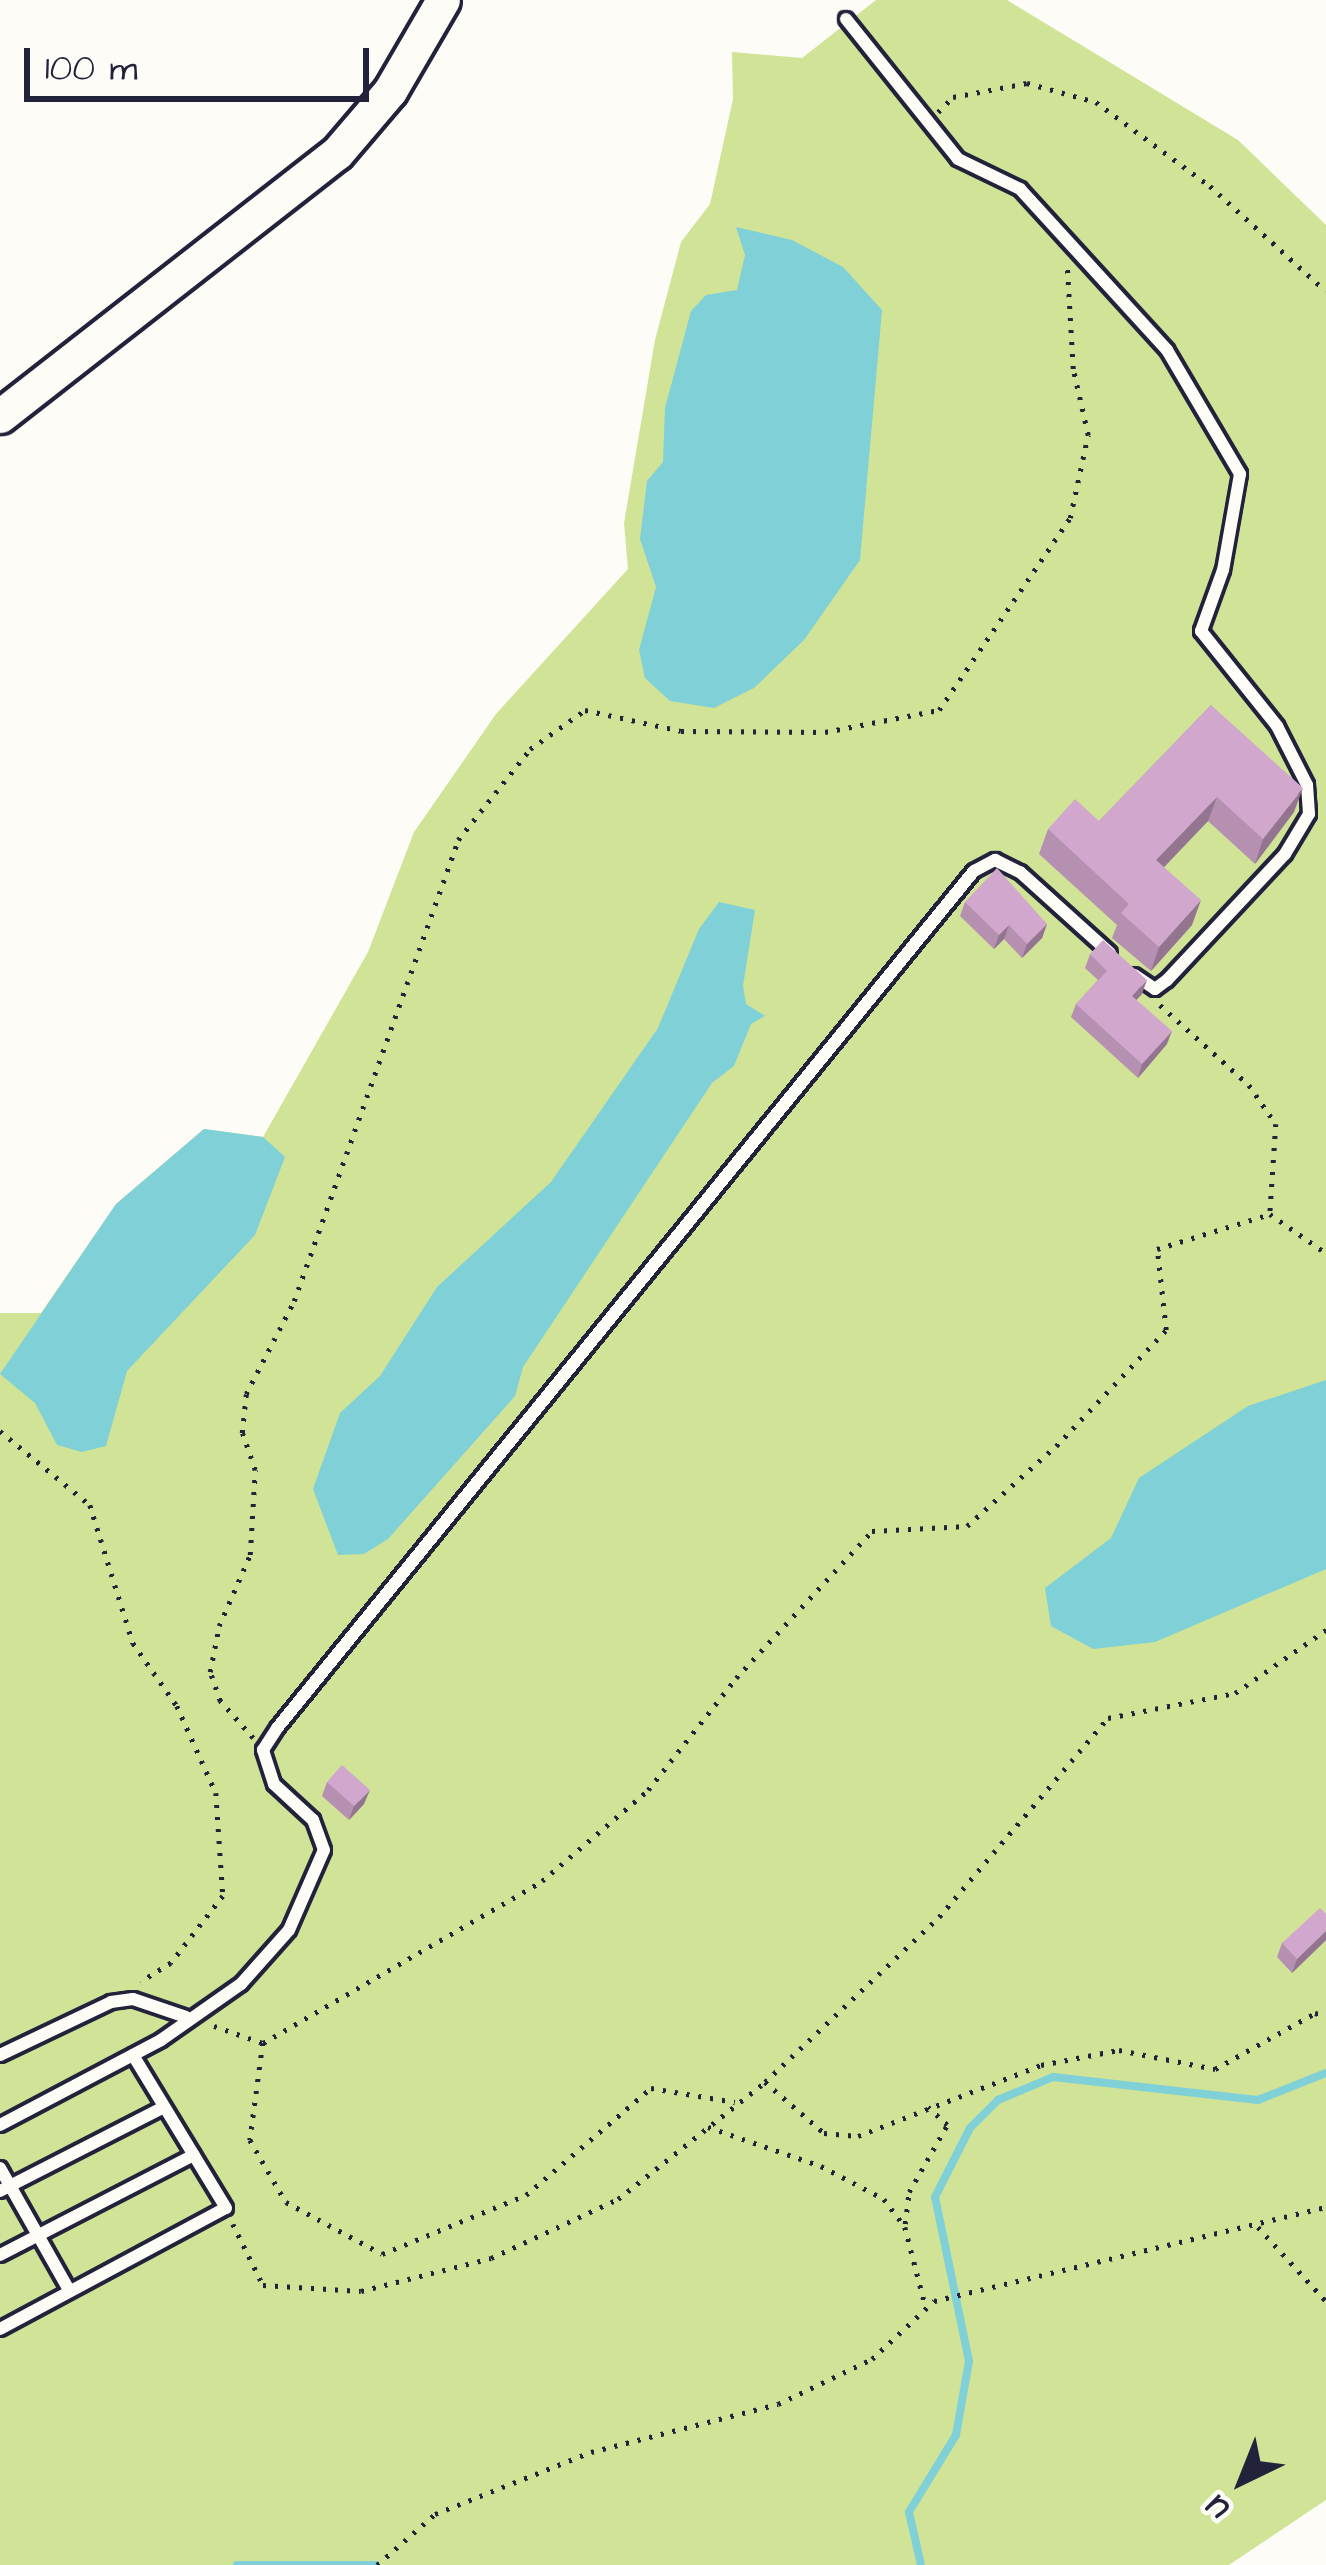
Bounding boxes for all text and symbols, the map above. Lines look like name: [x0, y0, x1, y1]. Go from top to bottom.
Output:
scale bar: [30, 24, 375, 98]
text: 100 m: [45, 43, 137, 94]
north arrow: [1182, 2421, 1302, 2541]
text: U: [1195, 2484, 1240, 2530]

